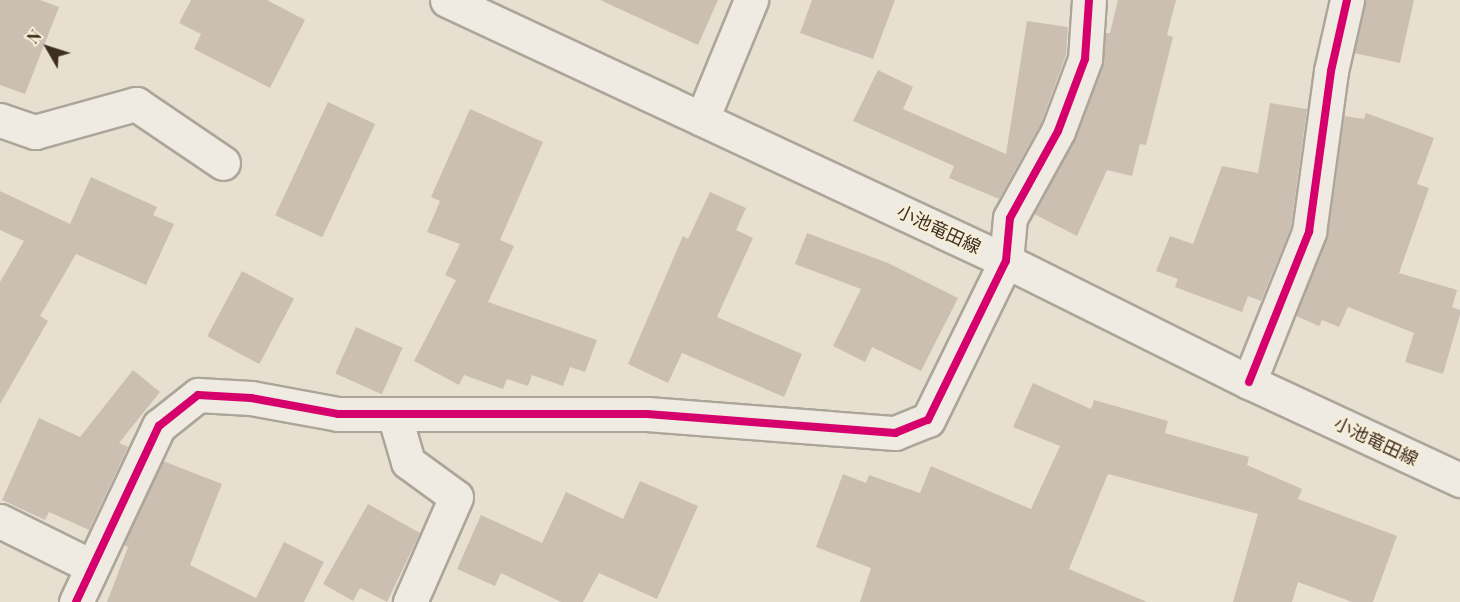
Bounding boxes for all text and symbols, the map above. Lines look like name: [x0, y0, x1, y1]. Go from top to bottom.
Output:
north arrow: [18, 18, 78, 78]
text: N: [22, 25, 45, 47]
street label: 小池竜田線: [894, 200, 984, 258]
street label: 小池竜田線: [1331, 412, 1421, 470]

